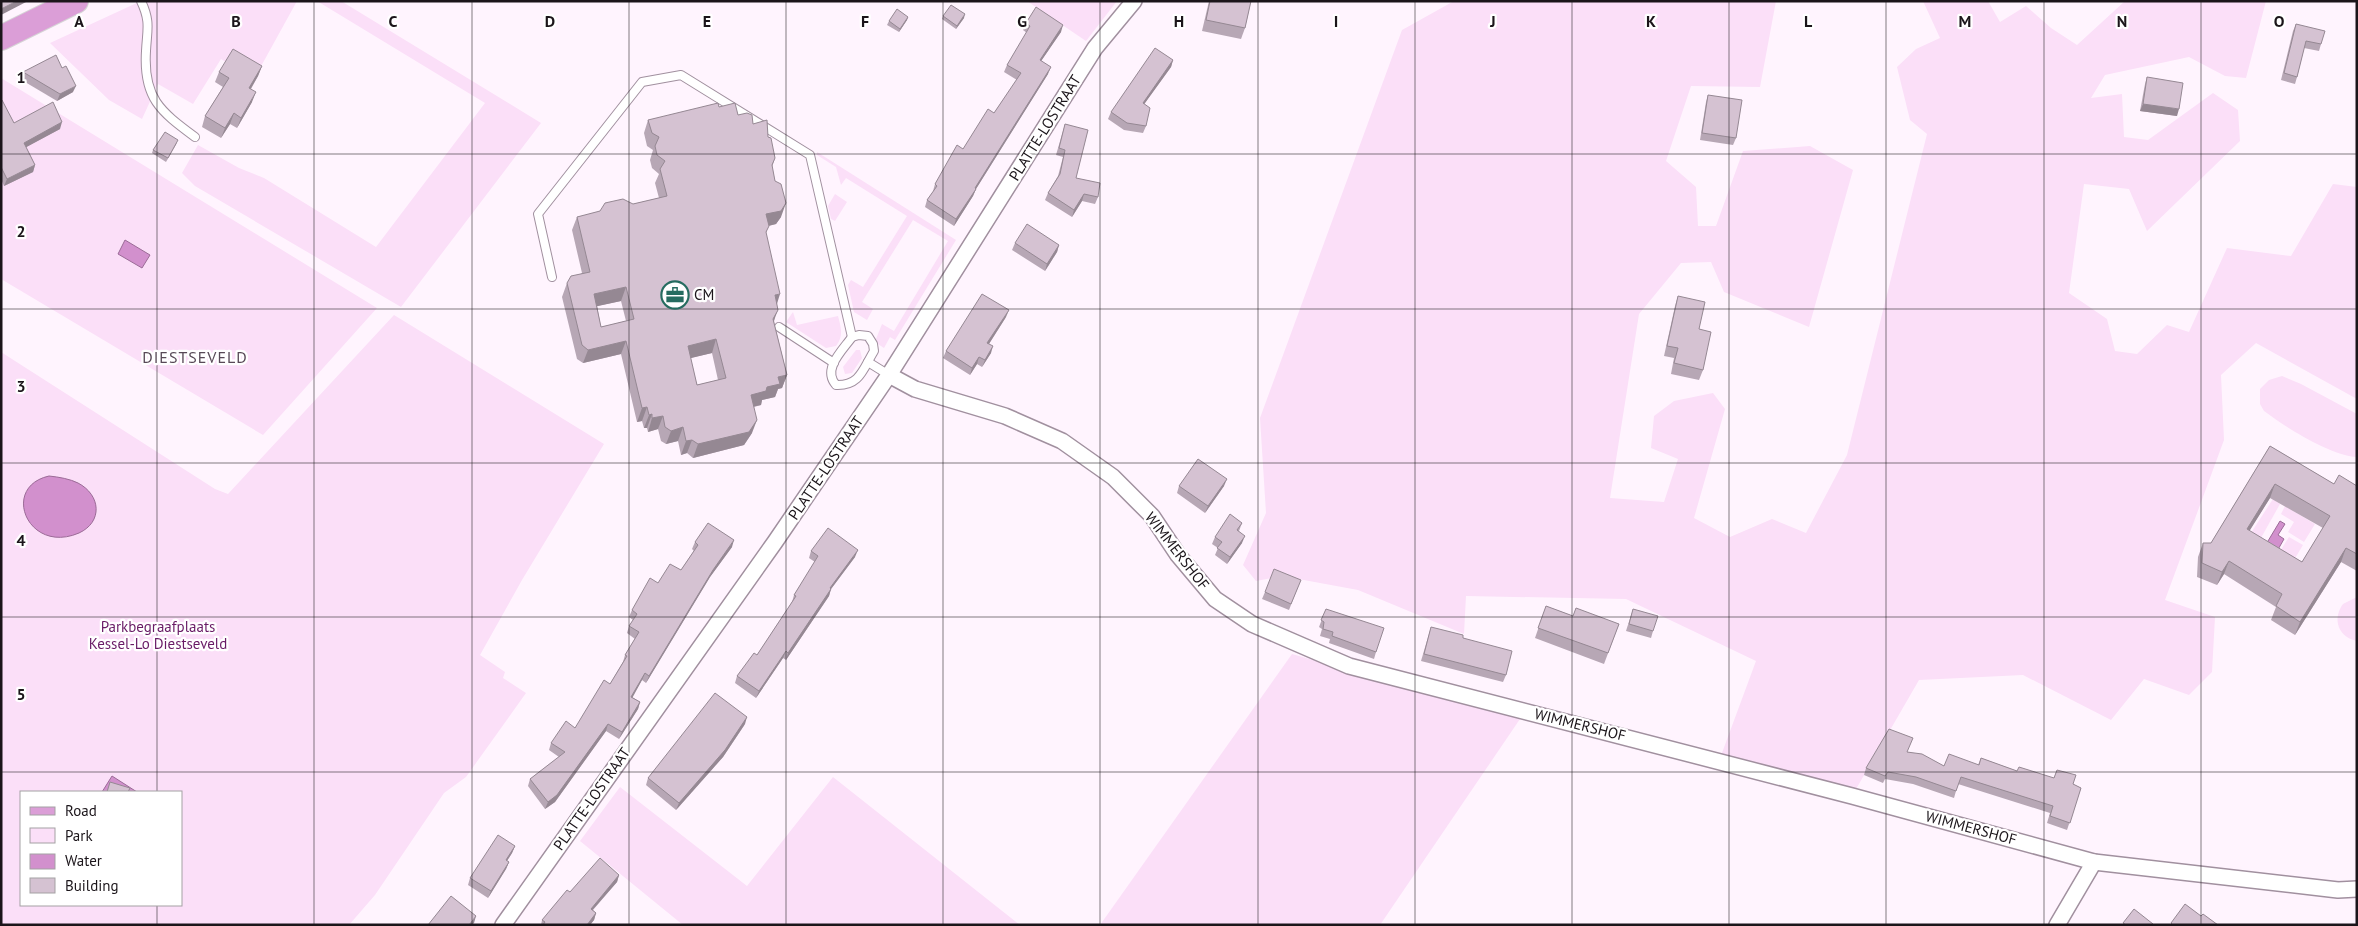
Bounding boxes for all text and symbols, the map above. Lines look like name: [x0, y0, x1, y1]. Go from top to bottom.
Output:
text: A: [74, 11, 84, 31]
text: B: [231, 11, 241, 31]
text: C: [389, 11, 398, 31]
text: D: [545, 11, 555, 31]
text: E: [703, 11, 711, 31]
text: F: [861, 11, 869, 31]
text: G: [1017, 11, 1027, 31]
text: H: [1174, 11, 1184, 31]
text: I: [1334, 11, 1338, 31]
text: J: [1489, 11, 1496, 31]
text: K: [1646, 11, 1656, 31]
text: L: [1804, 11, 1813, 31]
text: M: [1959, 11, 1971, 31]
text: N: [2117, 11, 2127, 31]
text: O: [2274, 11, 2285, 31]
text: 1: [16, 67, 26, 87]
street label: PLATTE-LOSTRAAT: [1004, 71, 1085, 184]
text: 2: [16, 221, 26, 241]
office icon: CM: [660, 280, 690, 310]
place label: CM: [694, 285, 714, 304]
district label: DIESTSEVELD: [142, 347, 248, 367]
text: 3: [16, 376, 26, 396]
street label: PLATTE-LOSTRAAT: [784, 412, 868, 523]
street label: WIMMERSHOF: [1141, 508, 1214, 593]
text: 4: [16, 530, 26, 550]
park label: Parkbegraafplaats Kessel-Lo Diestseveld: [89, 617, 227, 653]
text: 5: [16, 684, 26, 704]
street label: WIMMERSHOF: [1532, 704, 1628, 745]
street label: PLATTE-LOSTRAAT: [549, 743, 634, 854]
legend: [20, 791, 182, 906]
text: Road: [65, 801, 97, 820]
street label: WIMMERSHOF: [1923, 806, 2019, 849]
text: Park: [65, 826, 93, 845]
text: Water: [65, 851, 102, 870]
text: Building: [65, 876, 119, 895]

